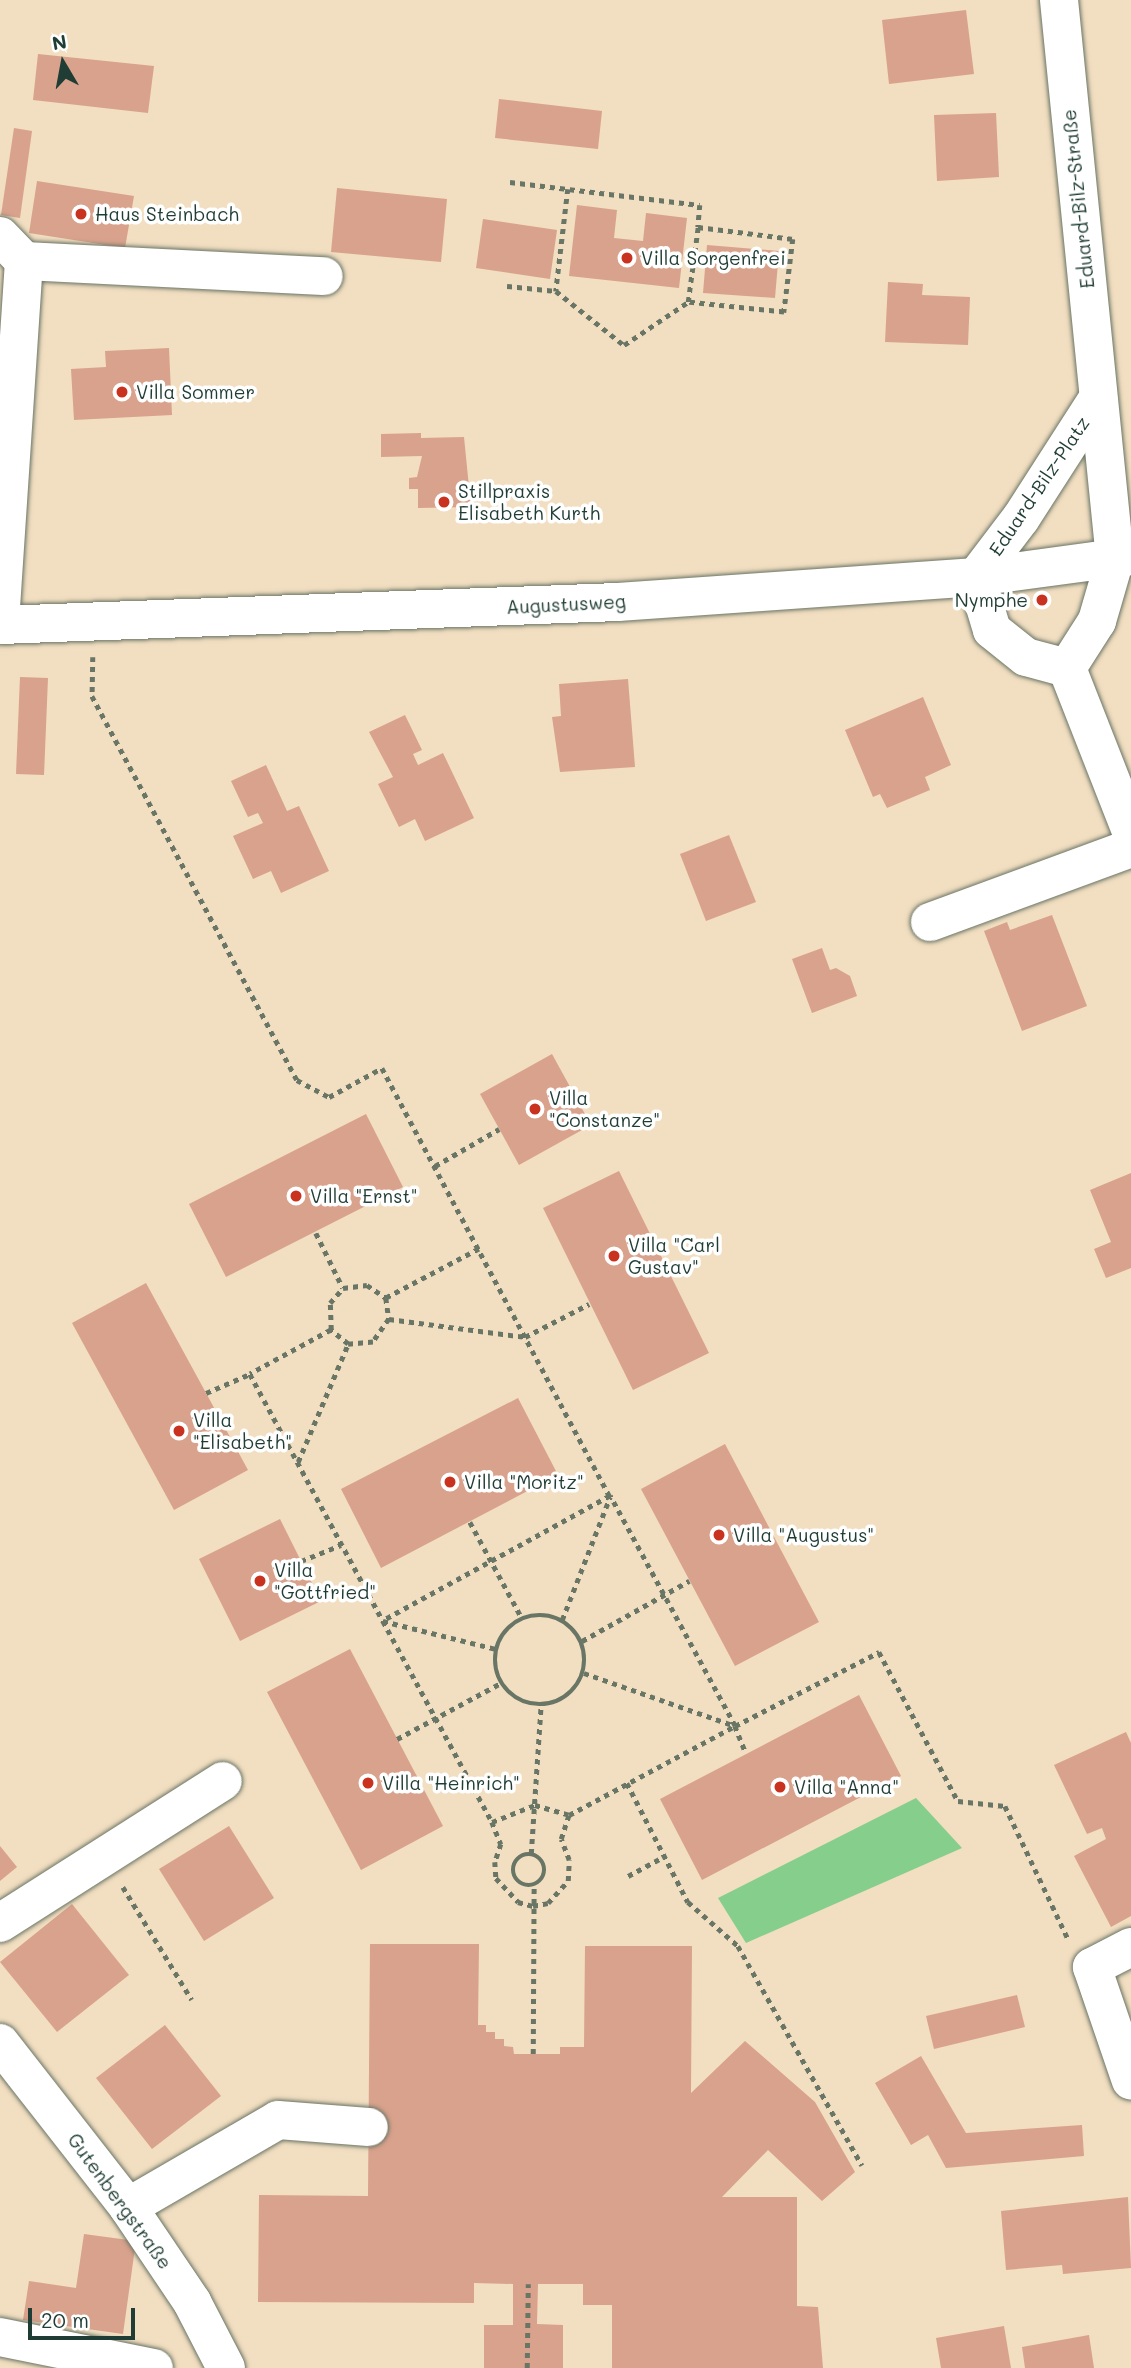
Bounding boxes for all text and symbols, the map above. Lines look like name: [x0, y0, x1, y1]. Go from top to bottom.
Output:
north arrow: [28, 28, 98, 98]
text: N: [50, 28, 69, 55]
street label: Eduard-Bilz-Straße: [1057, 108, 1099, 290]
place label: Haus Steinbach: [95, 203, 239, 225]
marker: Haus Steinbach: [73, 206, 89, 222]
place label: Villa Sorgenfrei: [641, 247, 786, 269]
marker: Villa Sorgenfrei: [619, 250, 635, 266]
place label: Villa Sommer: [136, 381, 255, 403]
marker: Villa Sommer: [114, 384, 130, 400]
street label: Eduard-Bilz-Platz: [984, 412, 1094, 560]
place label: Stillpraxis Elisabeth Kurth: [458, 480, 600, 524]
marker: Stillpraxis Elisabeth Kurth: [436, 494, 452, 510]
street label: Augustusweg: [506, 589, 626, 619]
place label: Nymphe: [955, 589, 1028, 611]
marker: Nymphe: [1034, 592, 1050, 608]
place label: Villa "Constanze": [549, 1087, 660, 1131]
marker: Villa "Constanze": [527, 1101, 543, 1117]
place label: Villa "Ernst": [310, 1185, 417, 1207]
marker: Villa "Ernst": [288, 1188, 304, 1204]
place label: Villa "Carl Gustav": [628, 1234, 720, 1278]
marker: Villa "Carl Gustav": [606, 1248, 622, 1264]
place label: Villa "Elisabeth": [193, 1409, 292, 1453]
marker: Villa "Elisabeth": [171, 1423, 187, 1439]
place label: Villa "Moritz": [464, 1471, 584, 1493]
marker: Villa "Moritz": [442, 1474, 458, 1490]
place label: Villa "Augustus": [733, 1524, 874, 1546]
marker: Villa "Augustus": [711, 1527, 727, 1543]
place label: Villa "Gottfried": [274, 1559, 376, 1603]
marker: Villa "Gottfried": [252, 1573, 268, 1589]
place label: Villa "Heinrich": [382, 1772, 520, 1794]
marker: Villa "Heinrich": [360, 1775, 376, 1791]
place label: Villa "Anna": [794, 1776, 899, 1798]
marker: Villa "Anna": [772, 1779, 788, 1795]
street label: Gutenbergstraße: [63, 2129, 177, 2273]
scale bar: [32, 2294, 138, 2338]
text: 20 m: [41, 2306, 89, 2333]

